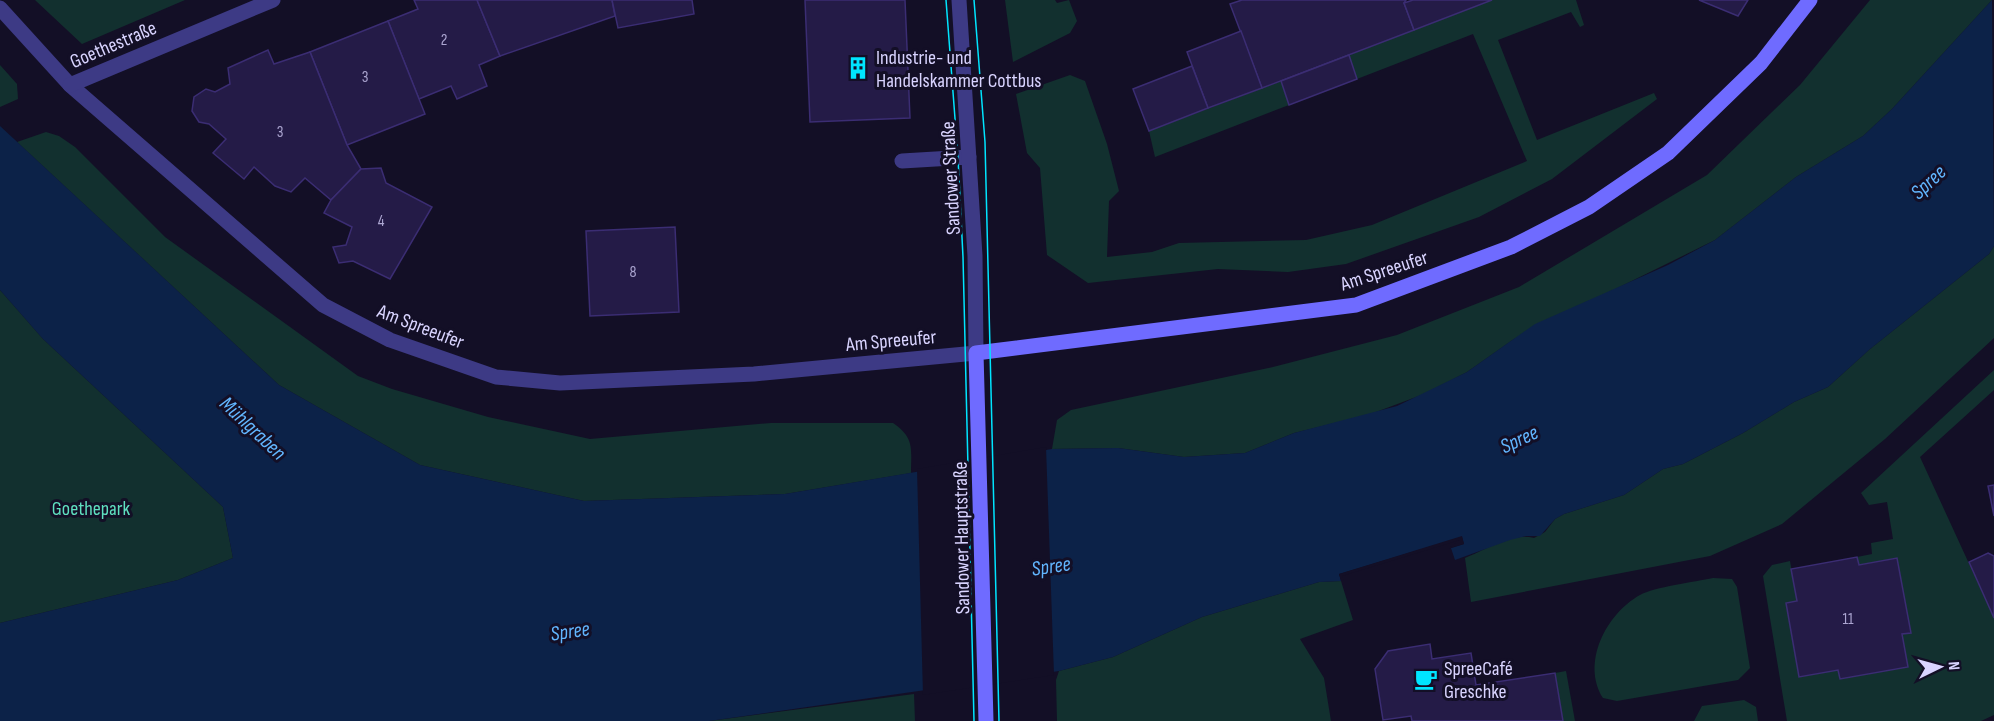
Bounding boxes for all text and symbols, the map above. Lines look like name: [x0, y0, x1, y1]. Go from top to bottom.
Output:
street label: Goethestraße: [66, 16, 160, 74]
house number: 2: [441, 31, 447, 50]
place label: Industrie- und Handelskammer Cottbus: [876, 46, 1042, 93]
building icon: Industrie- und Handelskammer Cottbus: [845, 55, 871, 81]
house number: 3: [362, 68, 368, 87]
street label: Sandower Straße: [936, 121, 966, 235]
house number: 3: [277, 123, 283, 142]
water label: Spree: [1905, 160, 1951, 205]
house number: 4: [378, 212, 385, 231]
street label: Am Spreeufer: [1336, 245, 1431, 297]
house number: 8: [629, 263, 637, 282]
street label: Am Spreeufer: [373, 299, 468, 354]
street label: Am Spreeufer: [844, 325, 938, 357]
water label: Mühlgraben: [214, 391, 291, 465]
water label: Spree: [1496, 420, 1542, 459]
street label: Sandower Hauptstraße: [949, 461, 975, 615]
park label: Goethepark: [52, 497, 131, 521]
water label: Spree: [1030, 551, 1072, 582]
house number: 11: [1842, 610, 1854, 629]
water label: Spree: [549, 616, 591, 647]
north arrow: [1910, 637, 1970, 697]
place label: SpreeCafé Greschke: [1444, 657, 1513, 704]
text: N: [1944, 661, 1963, 671]
cafe icon: SpreeCafé Greschke: [1413, 666, 1439, 692]

